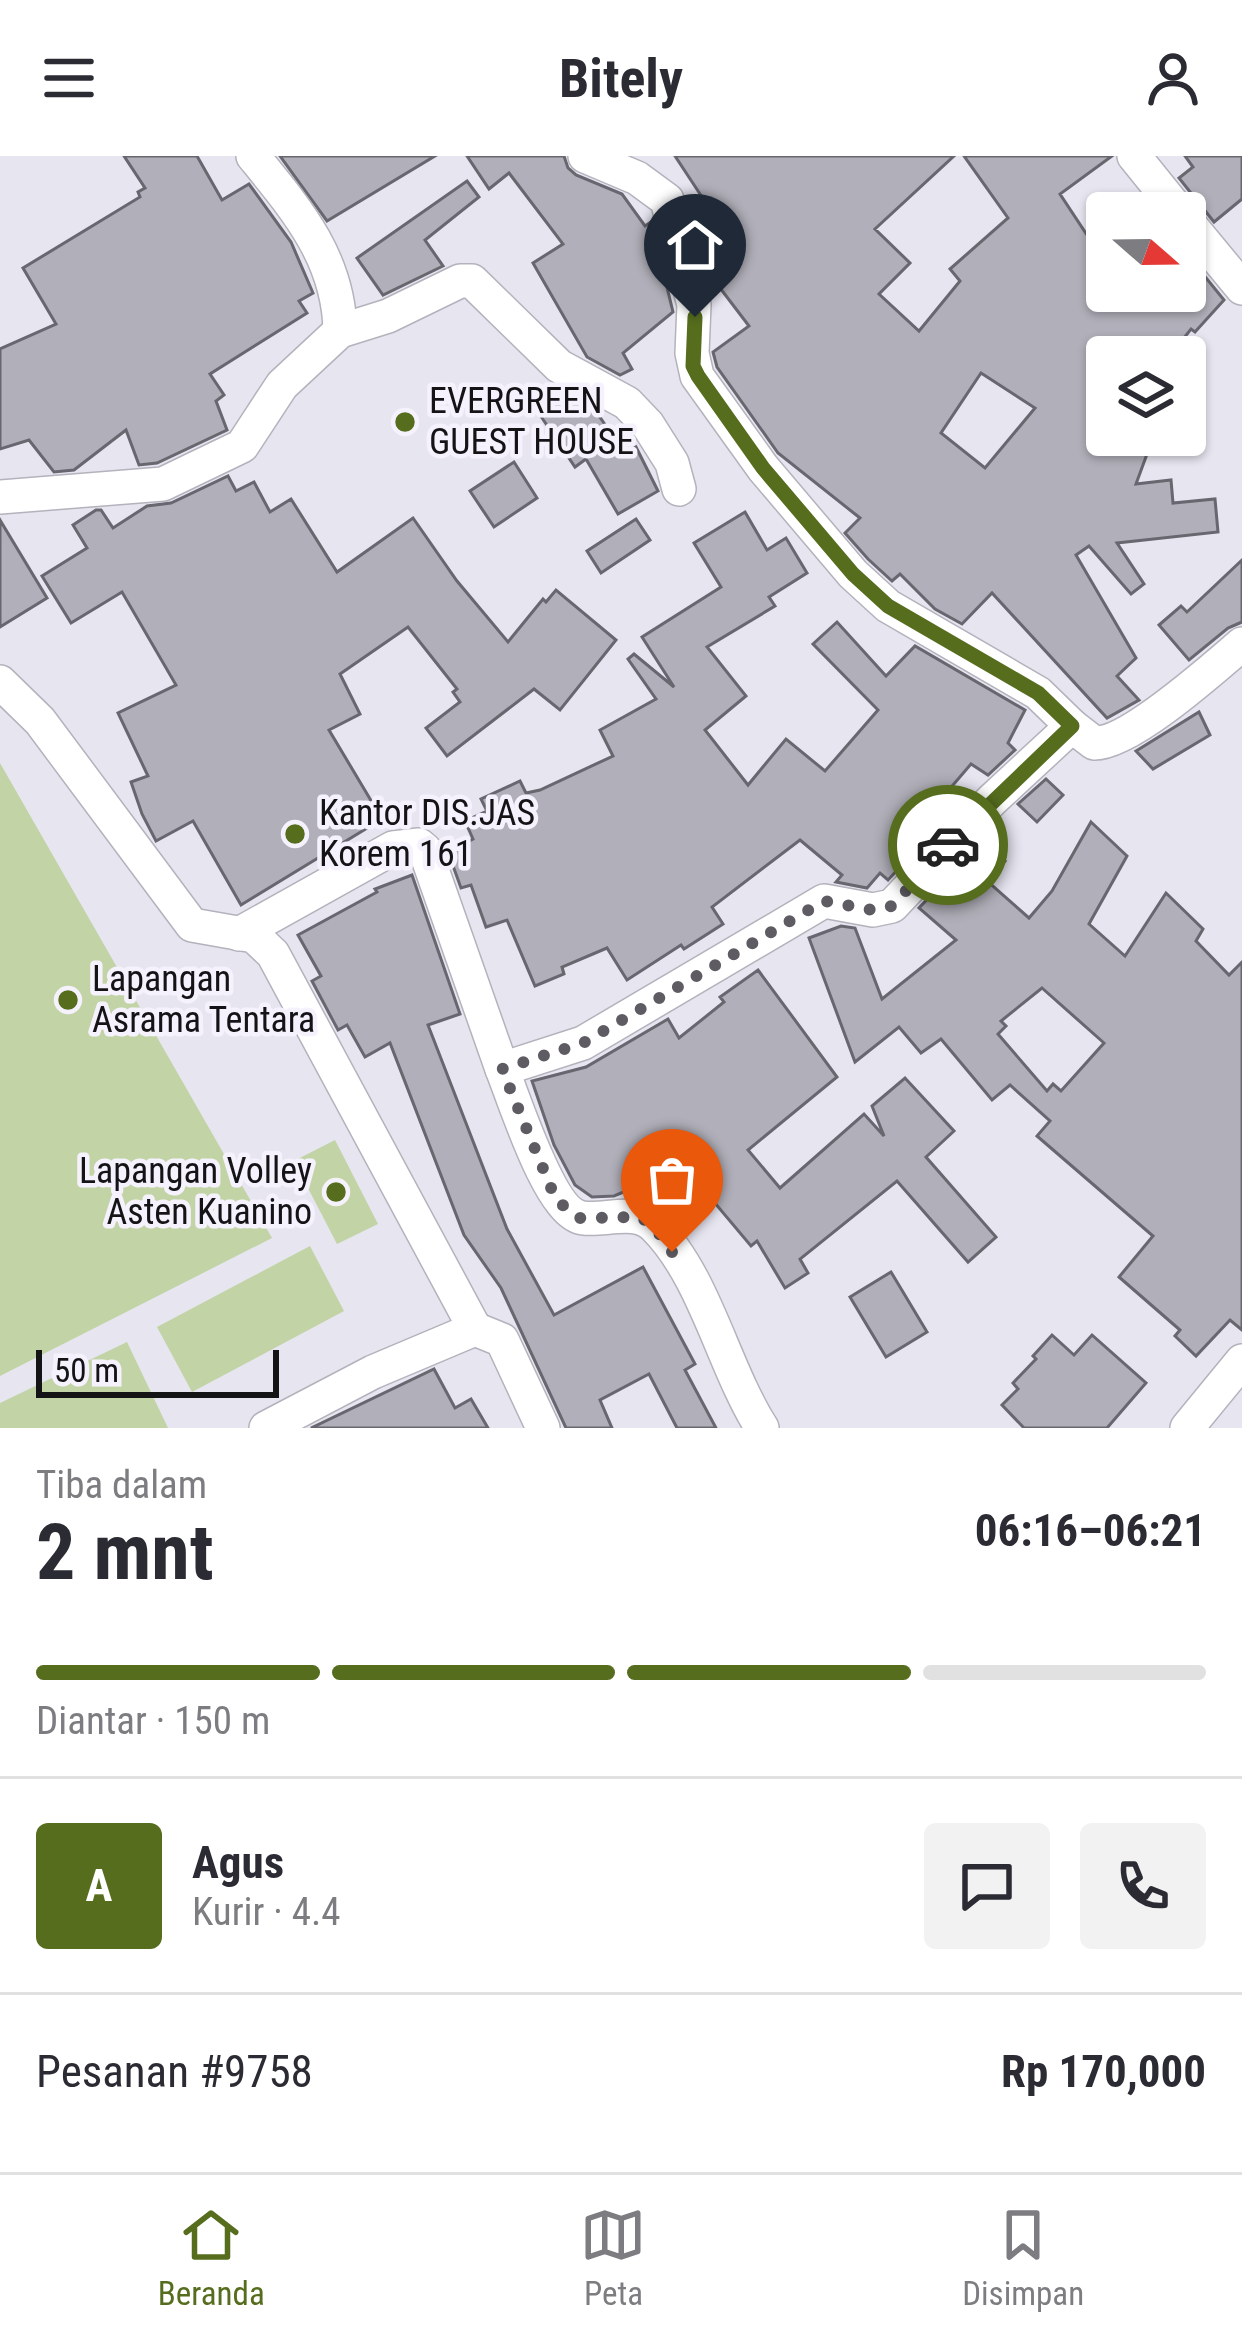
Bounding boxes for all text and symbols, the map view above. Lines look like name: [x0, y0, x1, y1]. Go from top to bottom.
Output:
icon: menu: [36, 45, 102, 111]
icon: person: [1140, 45, 1206, 111]
text: Bitely: [559, 47, 683, 110]
north arrow: [1086, 192, 1206, 312]
map controls: [1086, 192, 1206, 456]
pin: [644, 194, 746, 317]
icon: home: [662, 212, 728, 278]
button: layers: [1086, 336, 1206, 456]
place label: EVERGREEN GUEST HOUSE: [429, 380, 634, 463]
marker: EVERGREEN GUEST HOUSE: [392, 409, 418, 435]
courier: [888, 785, 1008, 905]
place label: Kantor DIS.JAS Korem 161: [319, 792, 535, 875]
icon: car: [915, 812, 981, 878]
marker: Kantor DIS.JAS Korem 161: [282, 821, 308, 847]
place label: Lapangan Asrama Tentara: [92, 958, 315, 1041]
marker: Lapangan Asrama Tentara: [55, 987, 81, 1013]
pin: [621, 1129, 723, 1252]
icon: bag: [639, 1147, 705, 1213]
place label: Lapangan Volley Asten Kuanino: [79, 1150, 312, 1233]
marker: Lapangan Volley Asten Kuanino: [323, 1179, 349, 1205]
scale bar: [36, 1344, 279, 1397]
text: 50 m: [54, 1351, 119, 1390]
text: Tiba dalam: [36, 1462, 207, 1508]
text: 06:16–06:21: [975, 1504, 1206, 1557]
text: 2 mnt: [36, 1507, 214, 1598]
text: Diantar · 150 m: [36, 1698, 270, 1744]
button: chat: [924, 1823, 1050, 1949]
button: phone: [1080, 1823, 1206, 1949]
text: Agus: [192, 1836, 284, 1889]
text: A: [86, 1859, 112, 1912]
text: Kurir · 4.4: [192, 1889, 341, 1935]
text: Pesanan #9758: [36, 2045, 313, 2098]
text: Rp 170,000: [1001, 2045, 1206, 2098]
tab: Beranda: [158, 2202, 265, 2313]
tab: Peta: [580, 2202, 646, 2313]
tab: Disimpan: [962, 2202, 1084, 2313]

